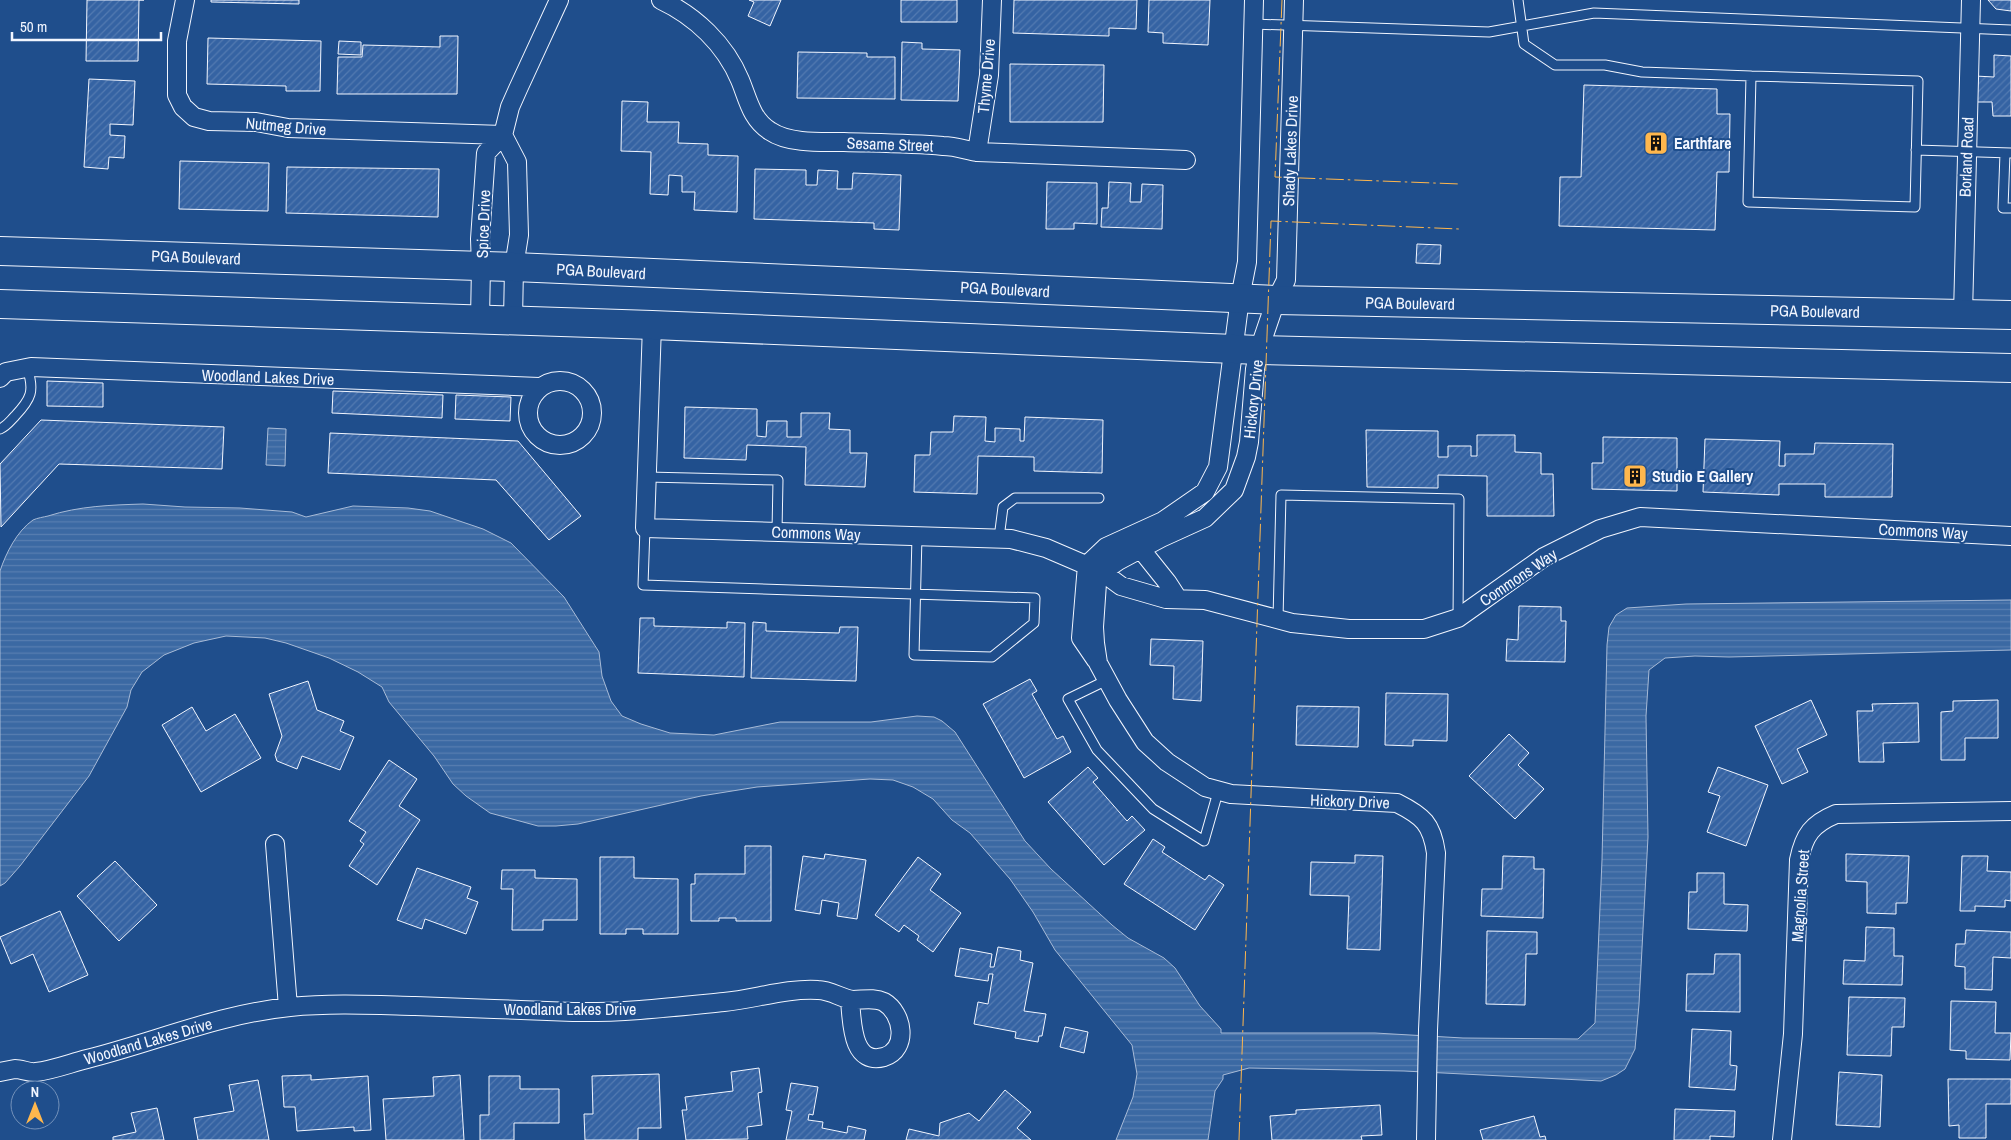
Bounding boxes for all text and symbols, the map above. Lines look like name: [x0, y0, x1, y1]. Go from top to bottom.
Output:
scale bar: [12, 10, 161, 42]
text: 50 m: [20, 16, 47, 37]
street label: Thyme Drive: [972, 38, 1000, 114]
street label: Shady Lakes Drive: [1277, 95, 1303, 207]
street label: Nutmeg Drive: [245, 112, 327, 140]
street label: Borland Road: [1954, 117, 1978, 197]
building icon: Earthfare: [1643, 130, 1669, 156]
street label: Sesame Street: [846, 131, 934, 157]
place label: Earthfare: [1674, 132, 1732, 154]
street label: Spice Drive: [471, 189, 495, 259]
street label: PGA Boulevard: [151, 244, 241, 270]
street label: PGA Boulevard: [556, 258, 646, 284]
street label: PGA Boulevard: [960, 276, 1050, 302]
street label: PGA Boulevard: [1365, 291, 1455, 315]
street label: PGA Boulevard: [1770, 299, 1860, 323]
street label: Hickory Drive: [1238, 358, 1268, 440]
street label: Woodland Lakes Drive: [201, 364, 335, 390]
building icon: Studio E Gallery: [1622, 463, 1648, 489]
place label: Studio E Gallery: [1652, 465, 1754, 487]
street label: Commons Way: [1878, 518, 1969, 544]
street label: Commons Way: [771, 520, 861, 546]
street label: Commons Way: [1475, 543, 1561, 611]
street label: Hickory Drive: [1310, 789, 1390, 813]
street label: Magnolia Street: [1786, 849, 1814, 943]
street label: Woodland Lakes Drive: [504, 998, 636, 1020]
street label: Woodland Lakes Drive: [81, 1012, 215, 1070]
north arrow: [10, 1080, 60, 1130]
text: N: [31, 1083, 39, 1101]

